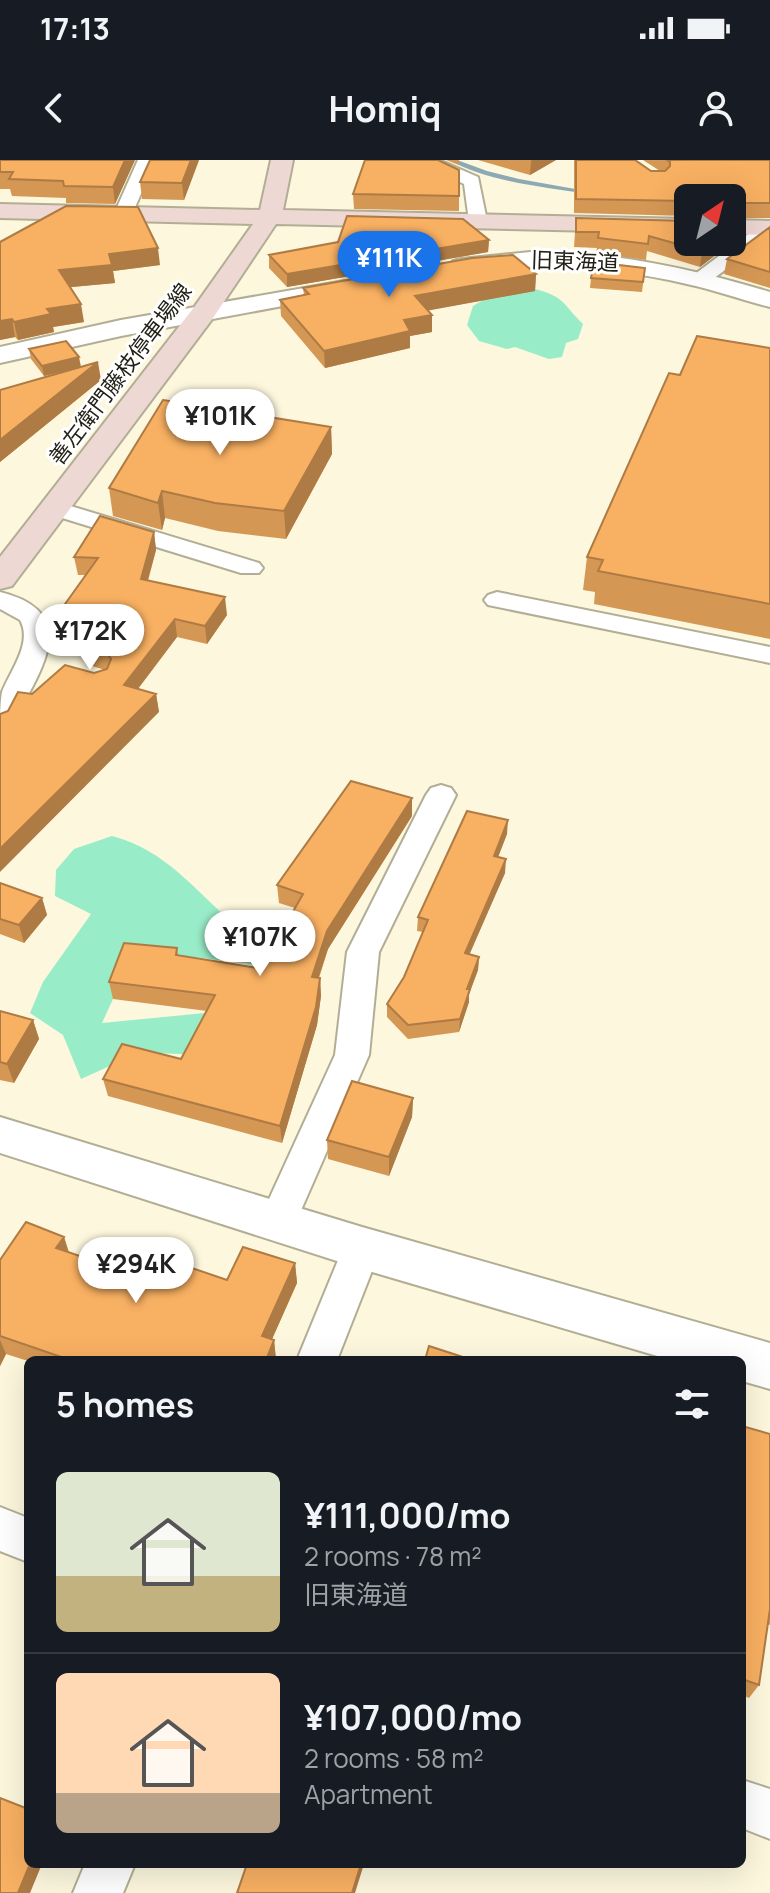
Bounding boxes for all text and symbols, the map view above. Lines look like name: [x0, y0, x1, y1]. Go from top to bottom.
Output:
text: 17:13: [40, 8, 110, 49]
text: Homiq: [329, 84, 441, 133]
icon: back: [32, 86, 76, 130]
icon: person: [694, 86, 738, 130]
north arrow: [674, 184, 746, 256]
map controls: [674, 184, 746, 256]
pin: ¥111K: [333, 231, 445, 299]
text: ¥111K: [356, 239, 422, 275]
street label: 旧東海道: [530, 244, 620, 278]
street label: 善左衛門藤枝停車場線: [42, 277, 198, 471]
pin: ¥101K: [164, 389, 276, 457]
text: ¥101K: [184, 397, 256, 433]
pin: ¥172K: [34, 604, 146, 672]
text: ¥172K: [53, 612, 127, 648]
pin: ¥107K: [204, 910, 316, 978]
text: ¥107K: [222, 918, 298, 954]
pin: ¥294K: [80, 1237, 192, 1305]
text: ¥294K: [96, 1245, 176, 1281]
text: 5 homes: [56, 1381, 194, 1427]
icon: filters: [670, 1382, 714, 1426]
text: ¥111,000/mo: [304, 1492, 511, 1538]
icon: home: [120, 1504, 216, 1600]
text: 2 rooms · 78 m²: [304, 1538, 482, 1574]
text: 旧東海道: [304, 1576, 408, 1612]
text: ¥107,000/mo: [304, 1694, 522, 1740]
icon: home: [120, 1705, 216, 1801]
text: 2 rooms · 58 m²: [304, 1740, 484, 1776]
text: Apartment: [304, 1776, 433, 1812]

